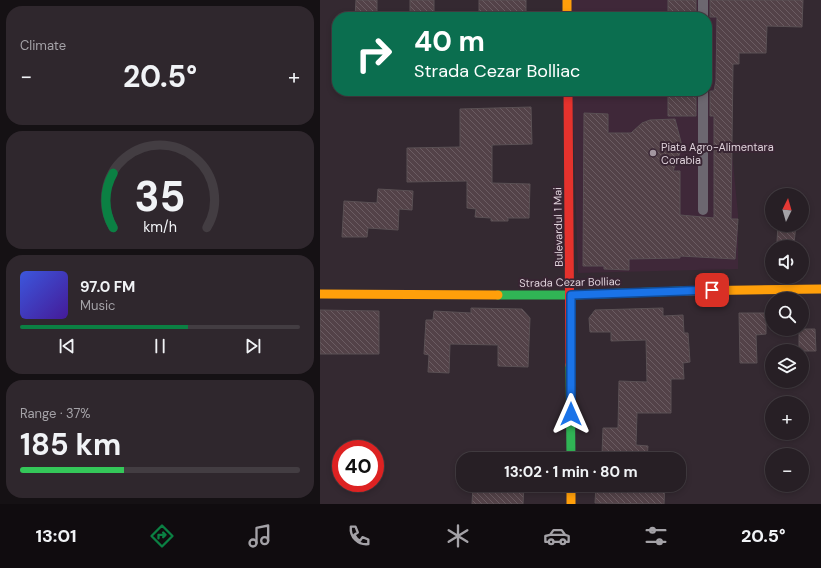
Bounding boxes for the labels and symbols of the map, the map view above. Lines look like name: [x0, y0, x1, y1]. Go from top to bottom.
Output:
place label: Piata Agro-Alimentara Corabia: [661, 140, 774, 167]
marker: Piata Agro-Alimentara Corabia: [648, 148, 658, 158]
street label: Bulevardul 1 Mai: [550, 187, 566, 267]
north arrow: [765, 188, 809, 232]
pin: [695, 273, 729, 307]
street label: Strada Cezar Bolliac: [519, 274, 621, 290]
position arrow: [550, 393, 592, 435]
speed limit sign: 40: [332, 440, 384, 492]

